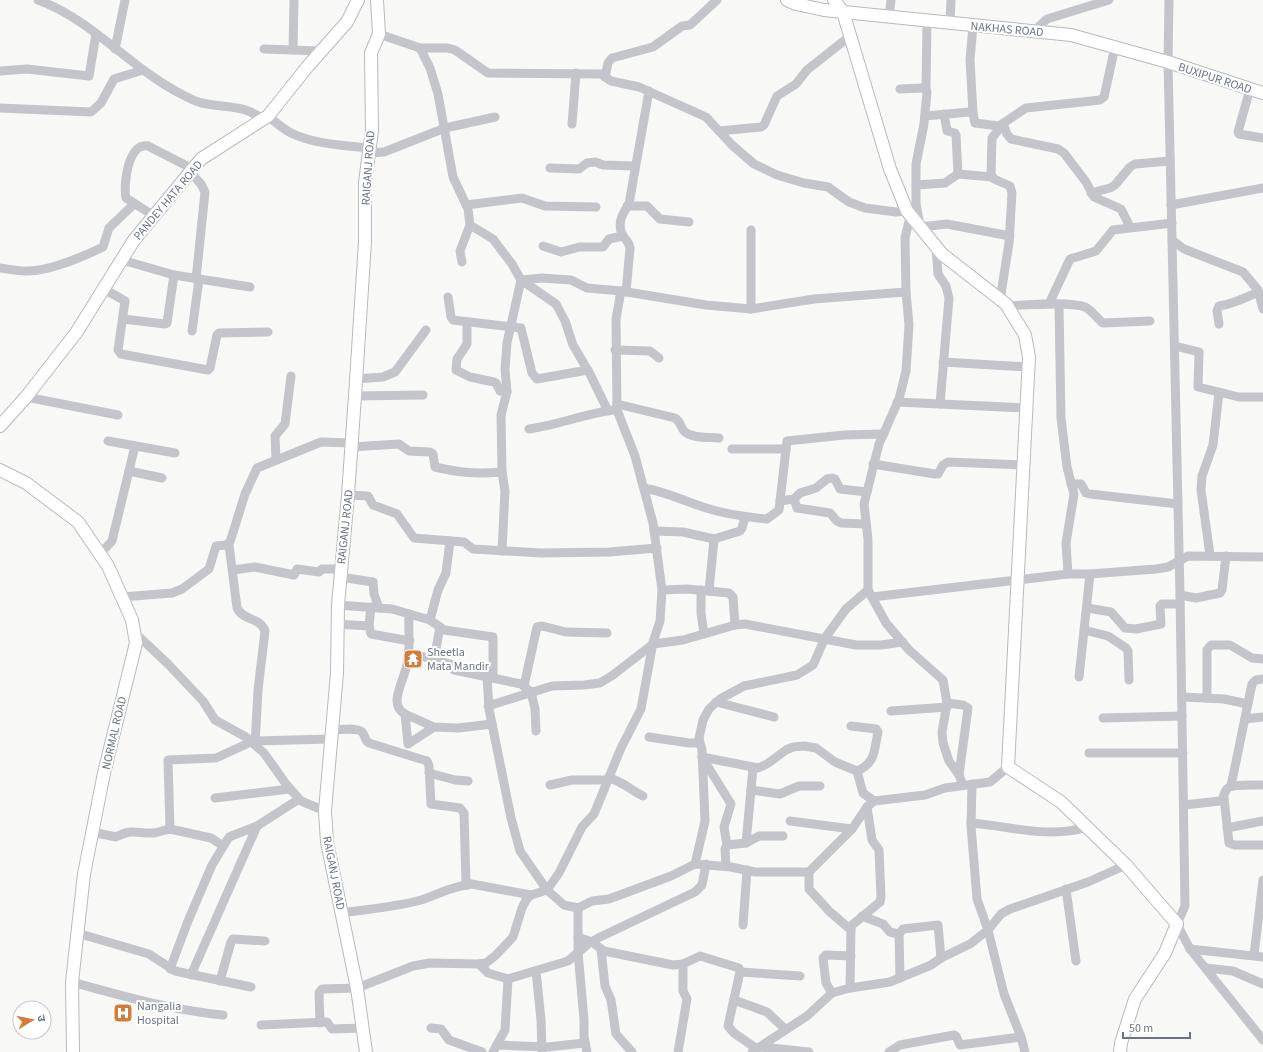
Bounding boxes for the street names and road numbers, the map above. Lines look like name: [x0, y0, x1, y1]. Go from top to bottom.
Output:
street label: NAKHAS ROAD: [970, 18, 1044, 41]
street label: BUXIPUR ROAD: [1176, 59, 1254, 98]
street label: RAIGANJ ROAD: [357, 130, 380, 206]
street label: PANDEY HATA ROAD: [130, 157, 207, 244]
street label: RAIGANJ ROAD: [333, 489, 358, 565]
street label: NORMAL ROAD: [98, 695, 131, 771]
street label: RAIGANJ ROAD: [318, 835, 349, 911]

